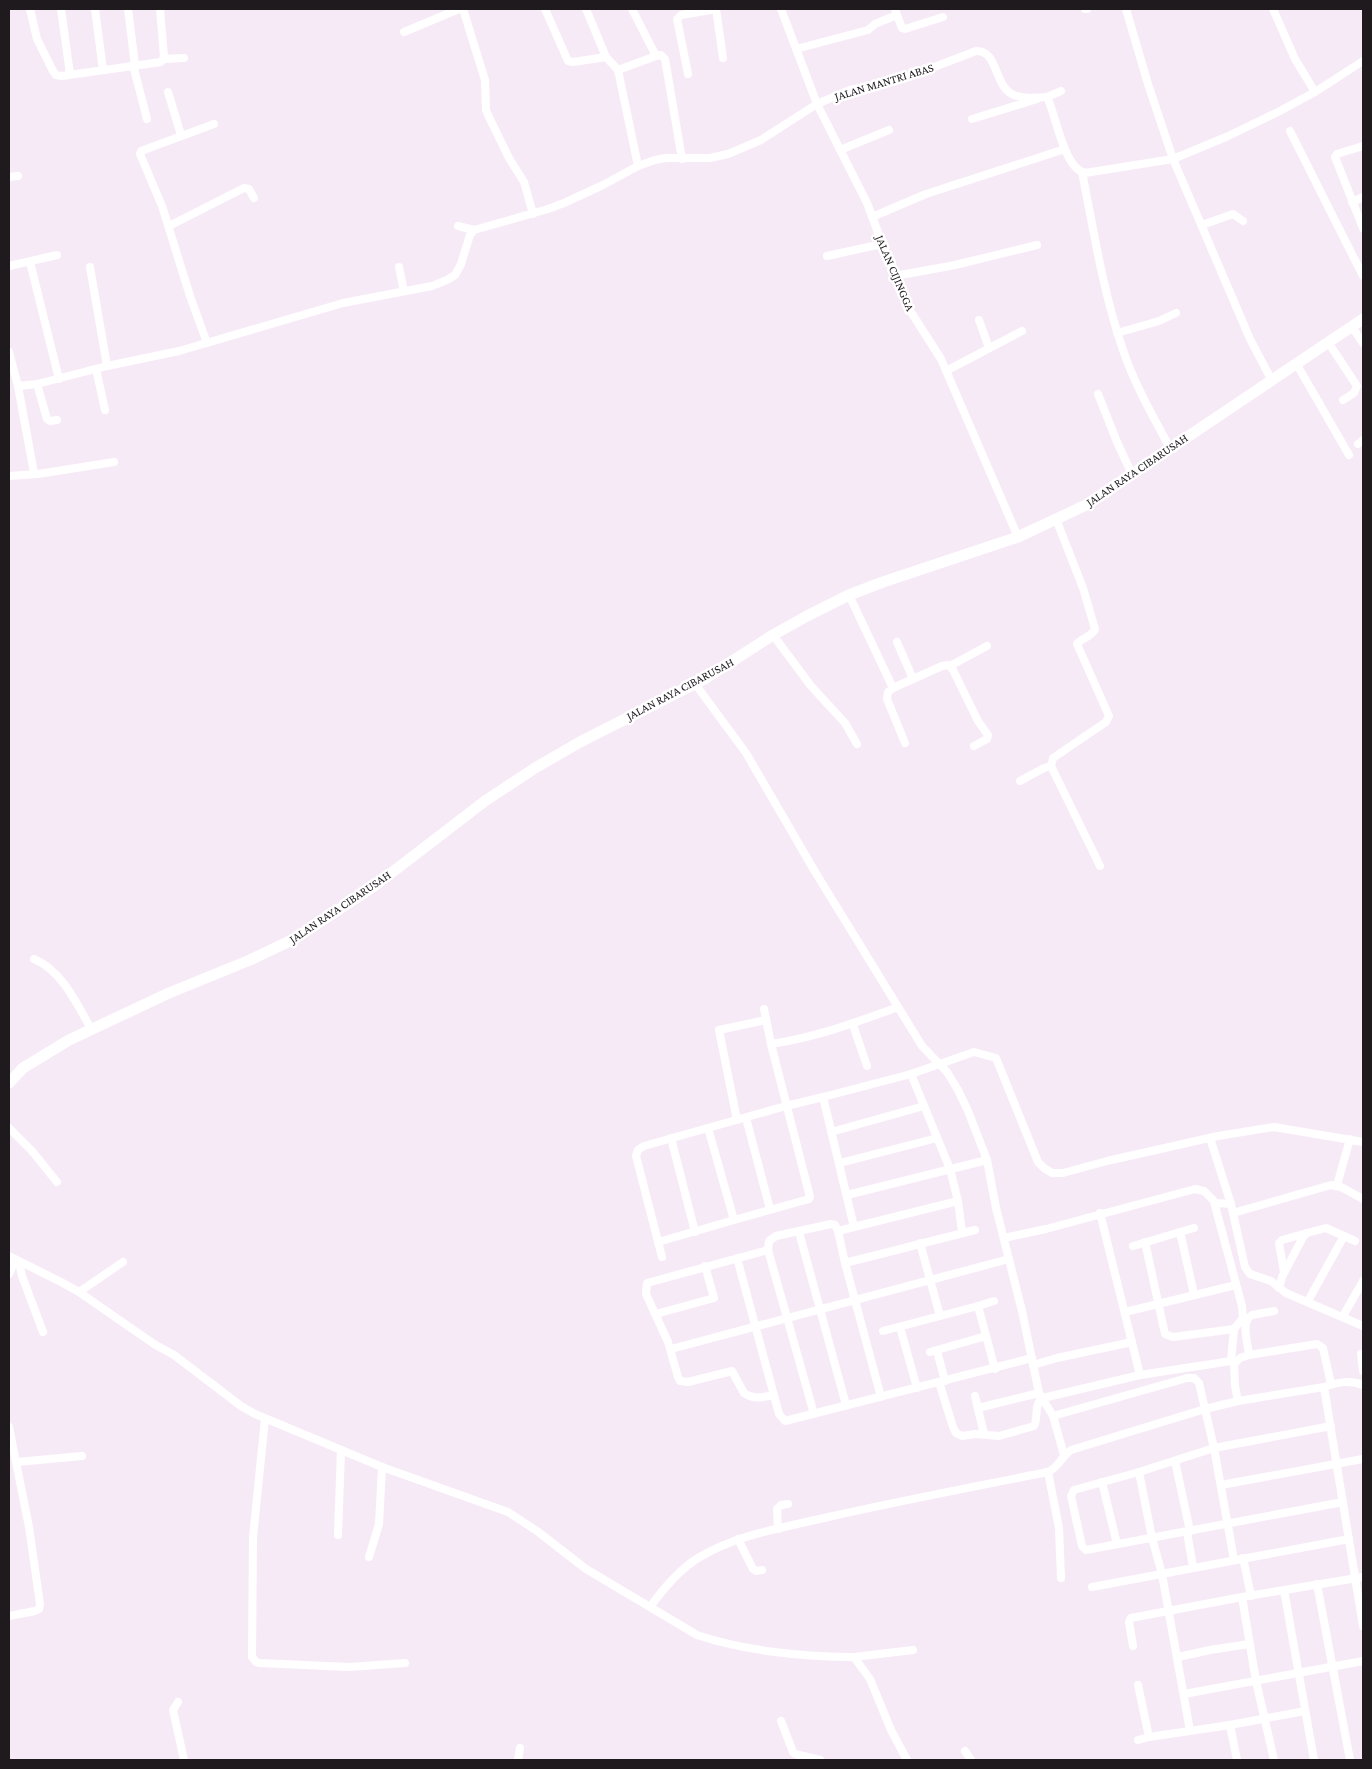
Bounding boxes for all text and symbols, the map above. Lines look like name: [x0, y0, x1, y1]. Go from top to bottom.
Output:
street label: JALAN MANTRI ABAS: [832, 60, 936, 104]
street label: JALAN CIJINGGA: [872, 232, 917, 313]
street label: JALAN RAYA CIBARUSAH: [1083, 431, 1191, 510]
street label: JALAN RAYA CIBARUSAH: [623, 655, 736, 724]
street label: JALAN RAYA CIBARUSAH: [286, 868, 394, 947]

